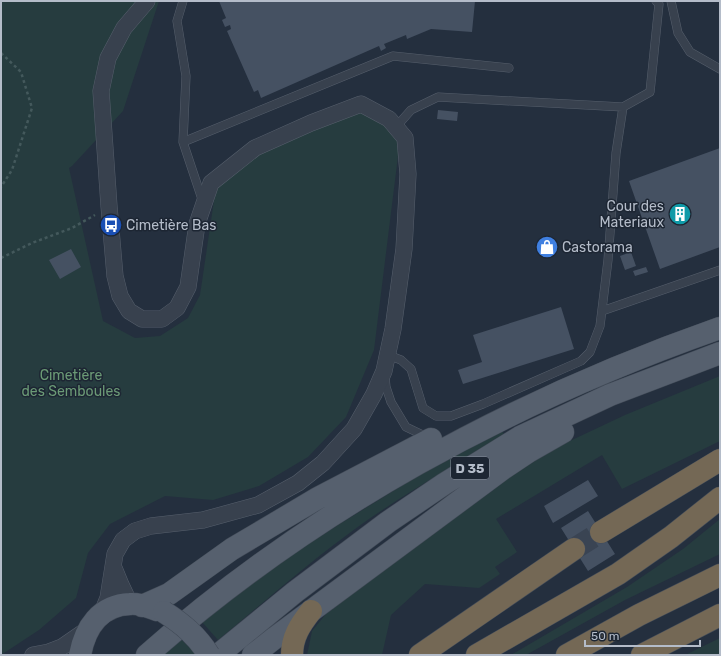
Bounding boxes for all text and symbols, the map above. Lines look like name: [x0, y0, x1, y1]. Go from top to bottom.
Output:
place label: Cour des Materiaux: [599, 198, 664, 231]
building icon: Cour des Materiaux: [667, 201, 693, 227]
bus stop icon: Cimetière Bas: [98, 212, 124, 238]
place label: Cimetière Bas: [126, 217, 216, 234]
shop icon: Castorama: [534, 234, 560, 260]
place label: Castorama: [562, 239, 633, 256]
park label: Cimetière des Semboules: [22, 367, 120, 400]
road number: D 35: [451, 457, 489, 479]
scale bar: [585, 622, 700, 648]
text: 50 m: [591, 629, 619, 643]

